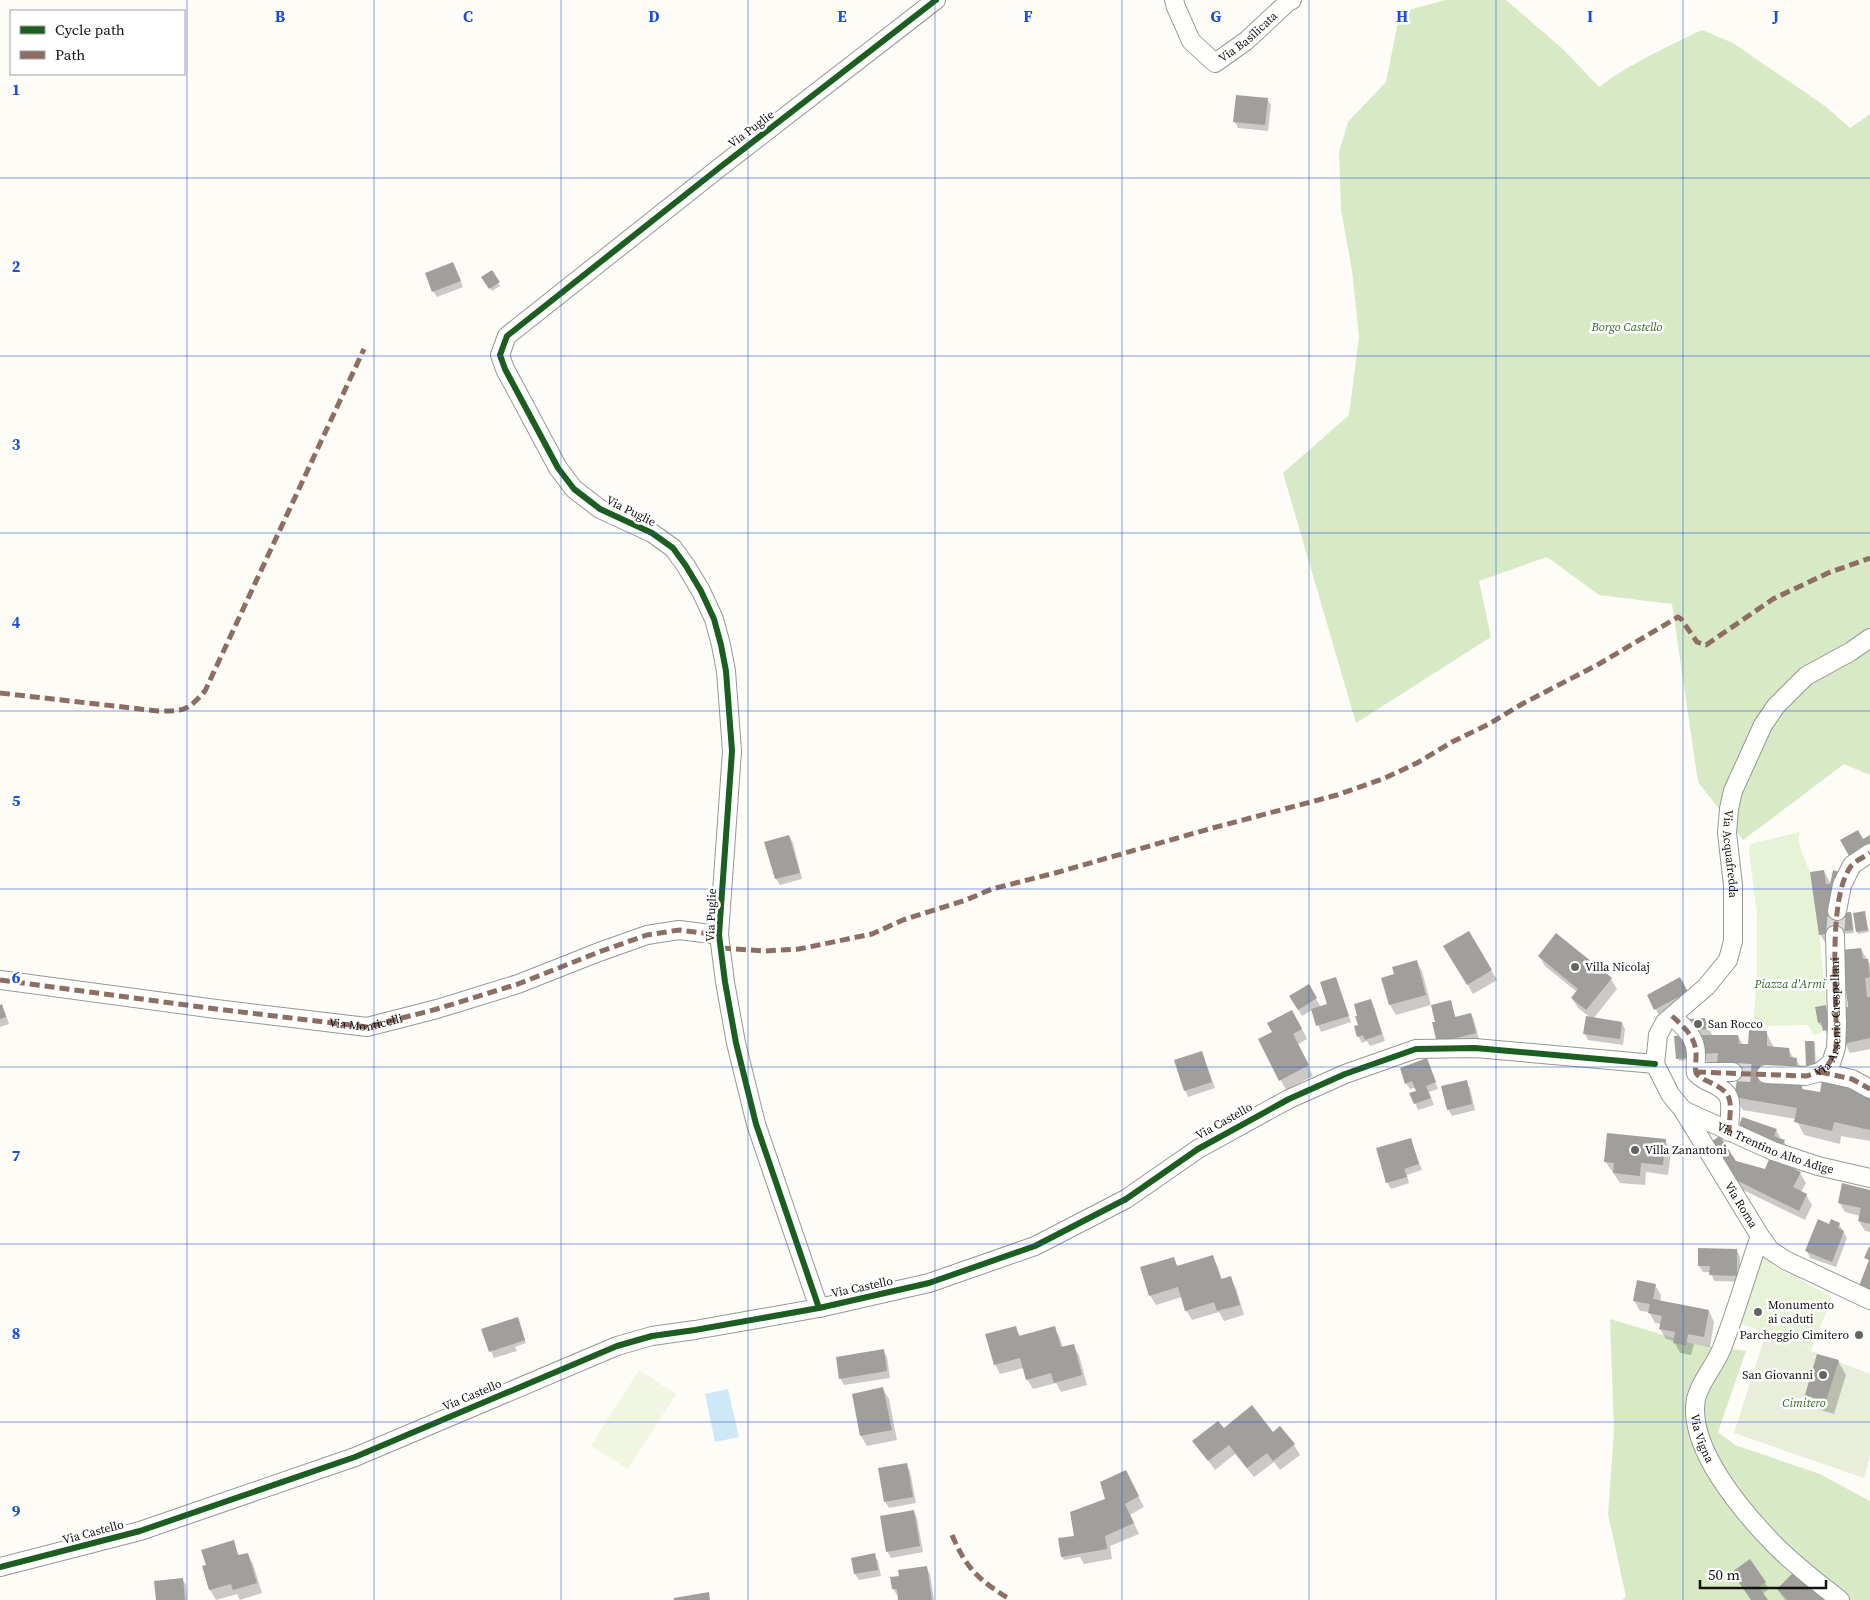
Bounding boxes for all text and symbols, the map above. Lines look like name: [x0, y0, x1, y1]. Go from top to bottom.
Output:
text: B: [275, 5, 286, 27]
text: C: [463, 5, 473, 27]
text: D: [648, 5, 660, 27]
text: E: [837, 5, 847, 27]
text: F: [1023, 5, 1033, 27]
text: G: [1211, 5, 1222, 27]
text: H: [1396, 5, 1408, 27]
text: I: [1587, 5, 1593, 27]
text: J: [1772, 5, 1779, 27]
street label: Via Basilicata: [1215, 7, 1281, 66]
legend: [10, 10, 185, 75]
text: Cycle path: [55, 19, 125, 40]
text: Path: [55, 44, 85, 65]
text: 1: [12, 78, 20, 100]
street label: Via Puglie: [725, 106, 777, 152]
text: 2: [12, 255, 21, 277]
park label: Borgo Castello: [1591, 319, 1663, 335]
text: 3: [12, 433, 21, 455]
street label: Via Puglie: [603, 492, 659, 530]
text: 4: [12, 611, 21, 633]
text: 5: [12, 789, 21, 811]
street label: Via Acquafredda: [1719, 809, 1741, 899]
street label: Via Puglie: [702, 888, 720, 942]
street label: Via Arsenio Crespellani: [1811, 957, 1844, 1081]
place label: Villa Nicolaj: [1585, 959, 1650, 975]
marker: Villa Nicolaj: [1569, 961, 1581, 973]
text: 6: [12, 966, 21, 988]
park label: Piazza d'Armi: [1753, 976, 1826, 992]
street label: Via Monticelli: [328, 1010, 405, 1035]
place label: San Rocco: [1708, 1016, 1763, 1032]
marker: San Rocco: [1692, 1018, 1704, 1030]
street label: Via Castello: [1193, 1099, 1256, 1143]
street label: Via Trentino Alto Adige: [1714, 1118, 1835, 1177]
place label: Villa Zanantoni: [1645, 1142, 1727, 1158]
text: 7: [12, 1144, 21, 1166]
marker: Villa Zanantoni: [1629, 1144, 1641, 1156]
street label: Via Roma: [1721, 1179, 1762, 1232]
street label: Via Castello: [830, 1273, 895, 1301]
place label: Monumento ai caduti: [1768, 1297, 1834, 1327]
marker: Monumento ai caduti: [1752, 1306, 1764, 1318]
text: 8: [12, 1322, 20, 1344]
place label: Parcheggio Cimitero: [1739, 1327, 1849, 1343]
marker: Parcheggio Cimitero: [1853, 1329, 1865, 1341]
place label: San Giovanni: [1742, 1367, 1813, 1383]
marker: San Giovanni: [1817, 1369, 1829, 1381]
street label: Via Castello: [440, 1375, 504, 1415]
park label: Cimitero: [1782, 1395, 1826, 1411]
street label: Via Vigna: [1687, 1413, 1718, 1466]
text: 9: [12, 1500, 21, 1522]
street label: Via Castello: [61, 1516, 126, 1548]
scale bar: [1700, 1558, 1826, 1590]
text: 50 m: [1708, 1564, 1740, 1585]

